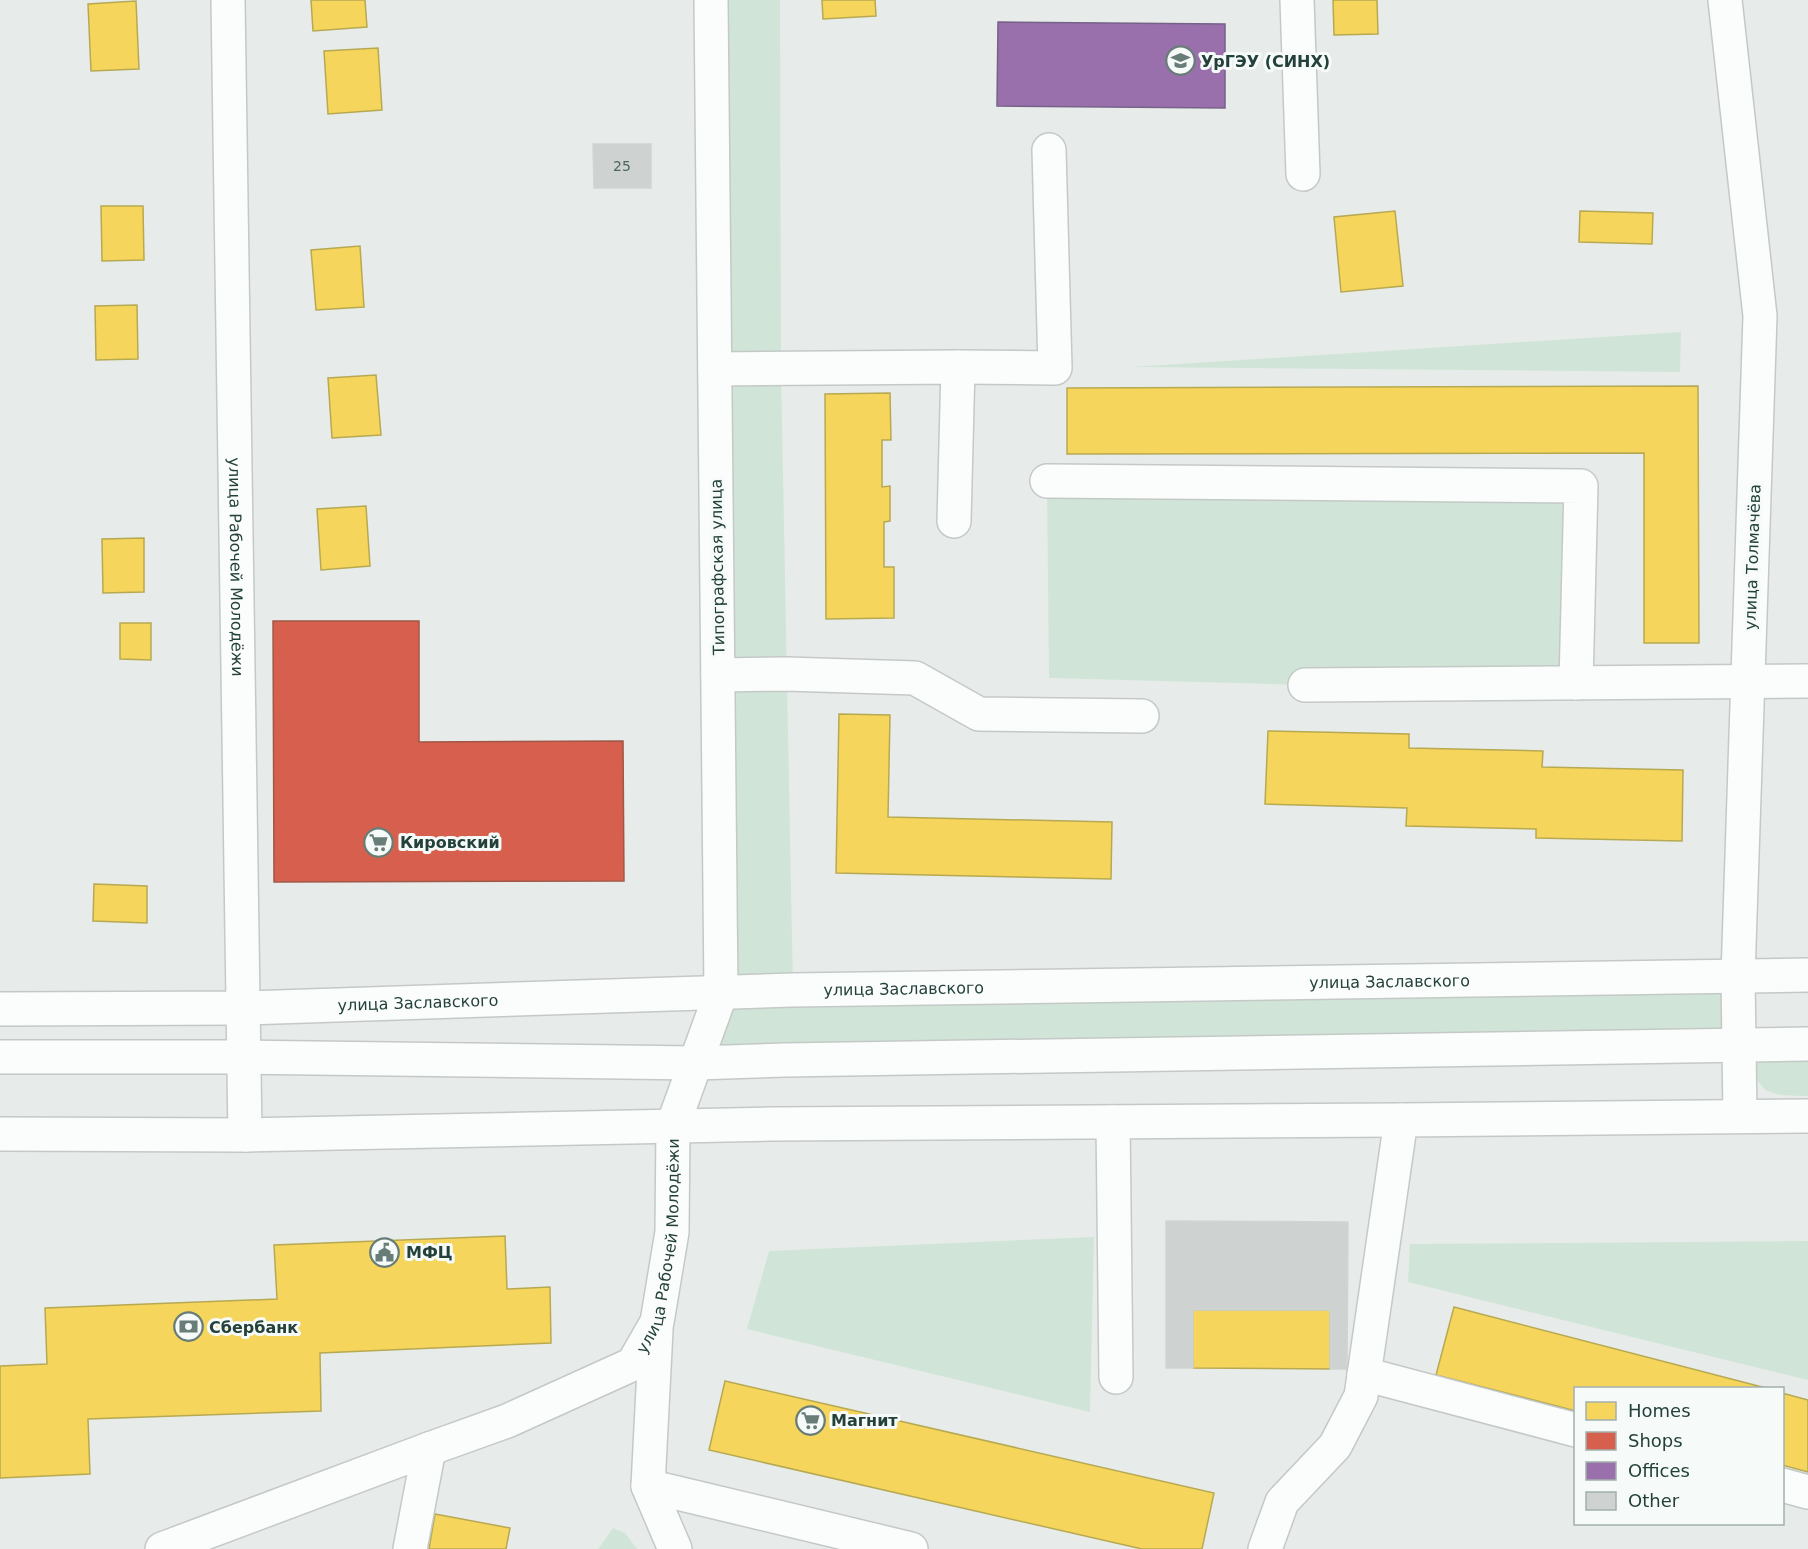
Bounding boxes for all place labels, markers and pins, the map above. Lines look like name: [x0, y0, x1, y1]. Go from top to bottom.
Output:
school or university icon: УрГЭУ (СИНХ): [1164, 45, 1196, 77]
place label: УрГЭУ (СИНХ): [1201, 52, 1330, 71]
supermarket icon: Кировский: [363, 826, 395, 858]
place label: Кировский: [400, 833, 500, 852]
public building icon: МФЦ: [369, 1236, 401, 1268]
place label: МФЦ: [406, 1243, 453, 1262]
bank icon: Сбербанк: [172, 1311, 204, 1343]
place label: Сбербанк: [209, 1318, 298, 1337]
supermarket icon: Магнит: [794, 1404, 826, 1436]
place label: Магнит: [831, 1411, 898, 1430]

